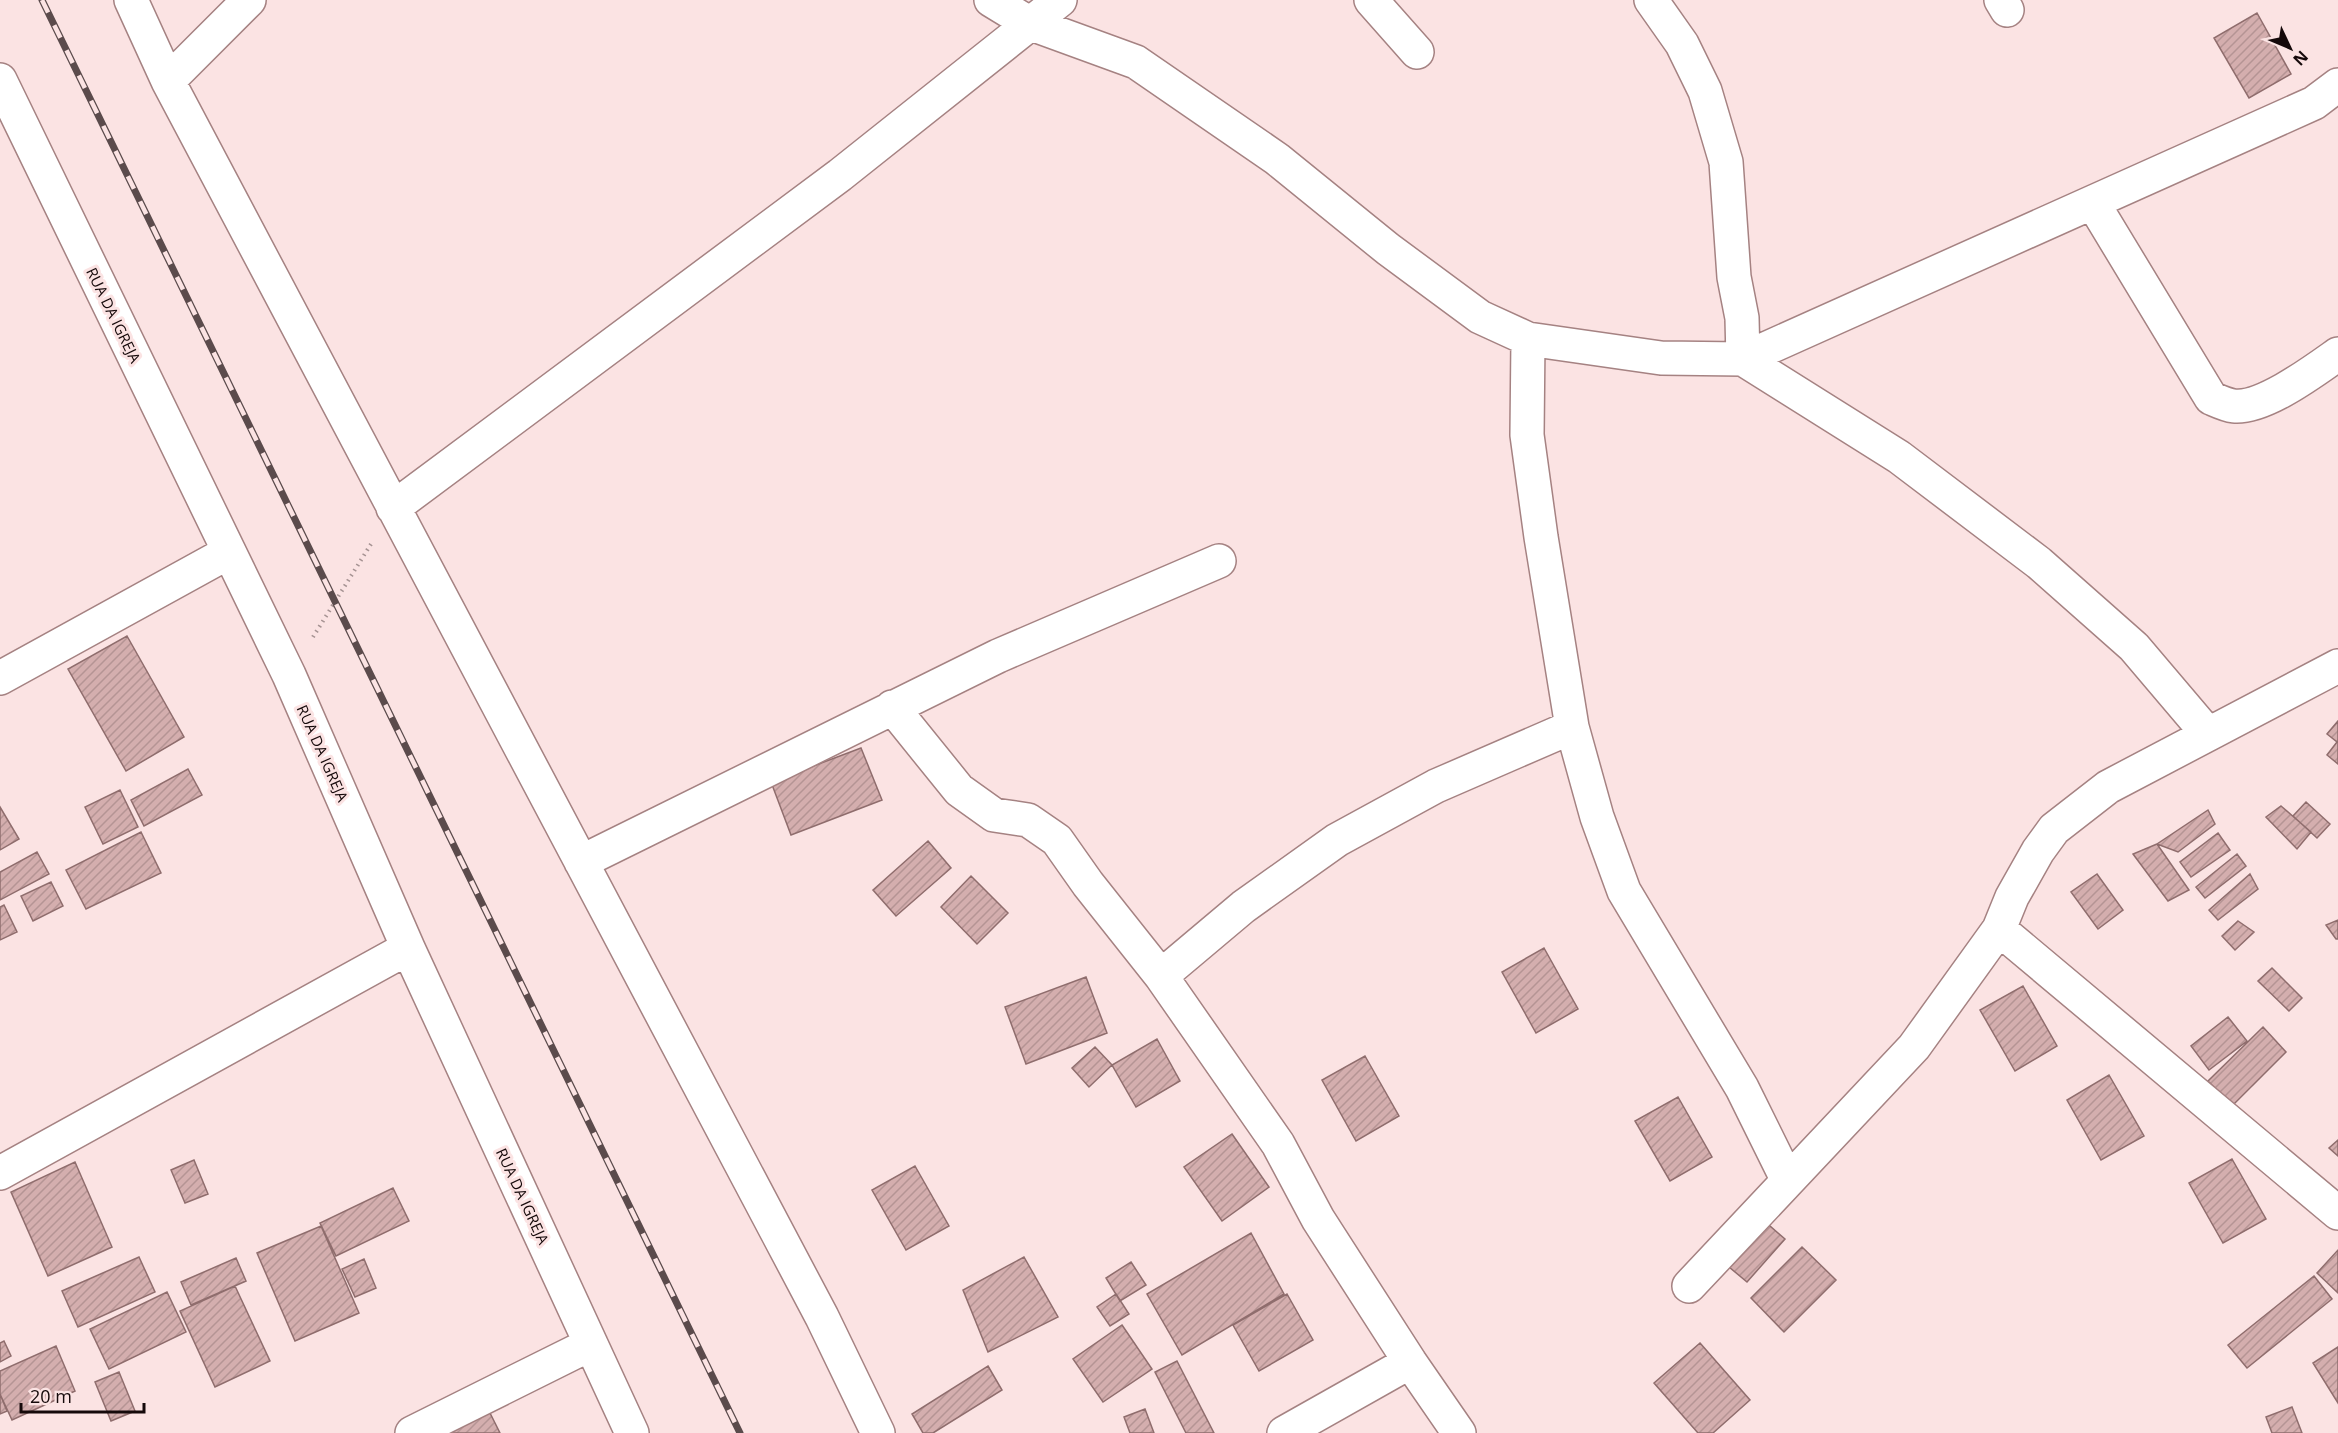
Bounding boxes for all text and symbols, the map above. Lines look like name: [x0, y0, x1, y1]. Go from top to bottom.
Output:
north arrow: [2260, 18, 2320, 78]
text: N: [2288, 46, 2313, 71]
street label: RUA DA IGREJA: [82, 264, 146, 367]
street label: RUA DA IGREJA: [293, 701, 354, 805]
street label: RUA DA IGREJA: [492, 1145, 554, 1248]
scale bar: [21, 1376, 144, 1414]
text: 20 m: [30, 1384, 72, 1408]

